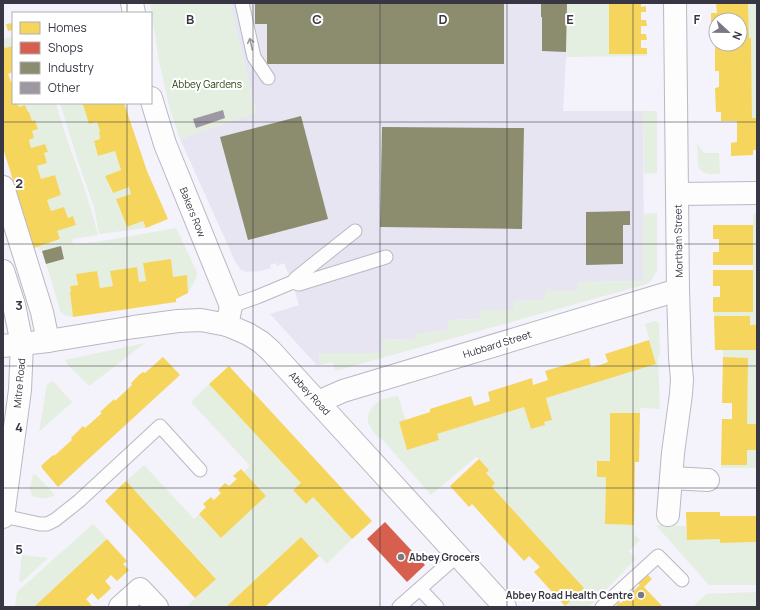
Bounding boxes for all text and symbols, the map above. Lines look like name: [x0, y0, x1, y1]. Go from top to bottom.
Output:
text: B: [186, 10, 194, 28]
text: C: [312, 10, 322, 28]
text: D: [438, 10, 448, 28]
text: E: [566, 10, 574, 28]
text: F: [694, 10, 701, 28]
legend: [12, 12, 152, 104]
north arrow: [708, 12, 748, 52]
text: Homes: [48, 19, 87, 36]
text: N: [729, 29, 746, 42]
one-way arrow: [247, 37, 255, 50]
text: Shops: [48, 39, 83, 56]
text: Industry: [48, 59, 94, 76]
park label: Abbey Gardens: [172, 77, 242, 91]
text: Other: [48, 79, 81, 96]
text: 2: [15, 174, 23, 192]
street label: Bakers Row: [177, 185, 209, 239]
street label: Mortham Street: [670, 204, 686, 278]
text: 3: [15, 296, 23, 314]
street label: Hubbard Street: [461, 327, 533, 361]
street label: Mitre Road: [10, 358, 28, 408]
street label: Abbey Road: [286, 368, 334, 418]
text: 4: [15, 418, 23, 436]
text: 5: [15, 540, 23, 558]
place label: Abbey Grocers: [409, 550, 480, 564]
marker: Abbey Grocers: [396, 552, 406, 562]
place label: Abbey Road Health Centre: [506, 588, 633, 602]
marker: Abbey Road Health Centre: [636, 590, 646, 600]

